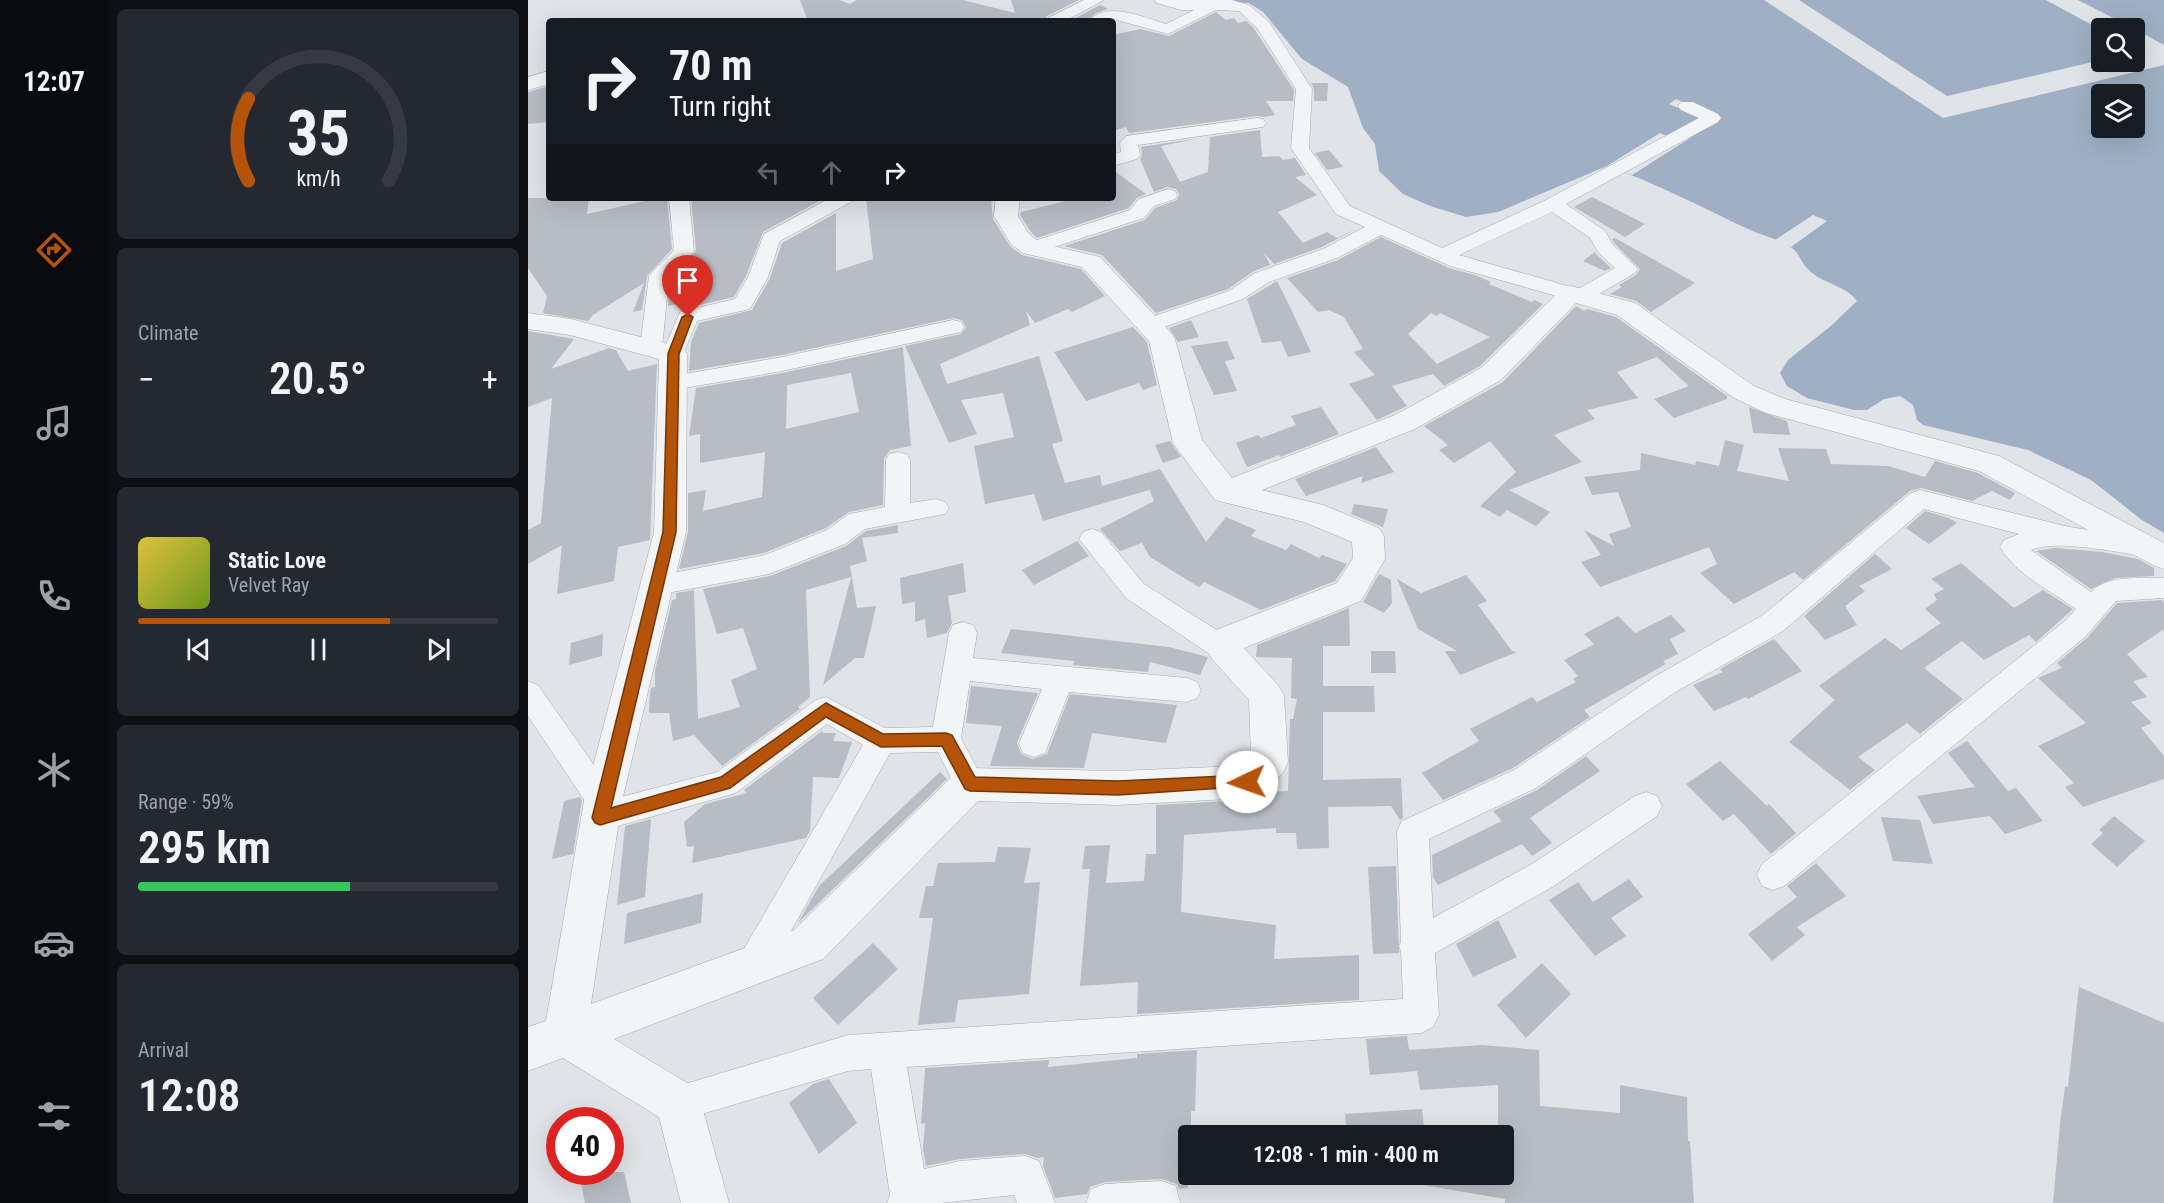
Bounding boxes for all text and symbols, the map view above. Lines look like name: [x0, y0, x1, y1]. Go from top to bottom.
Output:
map controls: [2091, 18, 2145, 138]
button: search: [2091, 18, 2145, 72]
text: 70 m: [669, 41, 752, 90]
icon: right: [570, 42, 648, 120]
text: 12:07: [23, 66, 85, 98]
button: layers: [2091, 84, 2145, 138]
text: Turn right: [669, 91, 771, 123]
text: 35: [286, 97, 350, 170]
icon: left: [752, 156, 785, 189]
icon: ahead: [815, 156, 848, 189]
icon: right: [878, 156, 911, 189]
text: km/h: [296, 166, 340, 191]
icon: directions: [33, 229, 75, 271]
pin: [662, 255, 713, 317]
icon: arrive: [671, 264, 704, 297]
text: Climate: [138, 321, 198, 345]
text: 20.5°: [269, 352, 367, 405]
text: −: [138, 360, 155, 399]
text: +: [482, 360, 498, 399]
icon: music: [33, 402, 75, 444]
text: Static Love: [228, 548, 326, 573]
text: Velvet Ray: [228, 573, 309, 597]
icon: phone: [33, 575, 75, 617]
icon: previous: [182, 633, 215, 666]
icon: pause: [302, 633, 335, 666]
icon: next: [422, 633, 455, 666]
icon: climate: [33, 749, 75, 791]
position arrow: [1215, 750, 1279, 814]
text: Range · 59%: [138, 790, 234, 814]
text: 295 km: [138, 821, 271, 874]
icon: car: [33, 922, 75, 964]
text: Arrival: [138, 1038, 189, 1062]
text: 12:08: [138, 1069, 240, 1122]
icon: filters: [33, 1095, 75, 1137]
speed limit sign: 40: [546, 1107, 624, 1185]
text: 12:08 · 1 min · 400 m: [1253, 1142, 1439, 1167]

